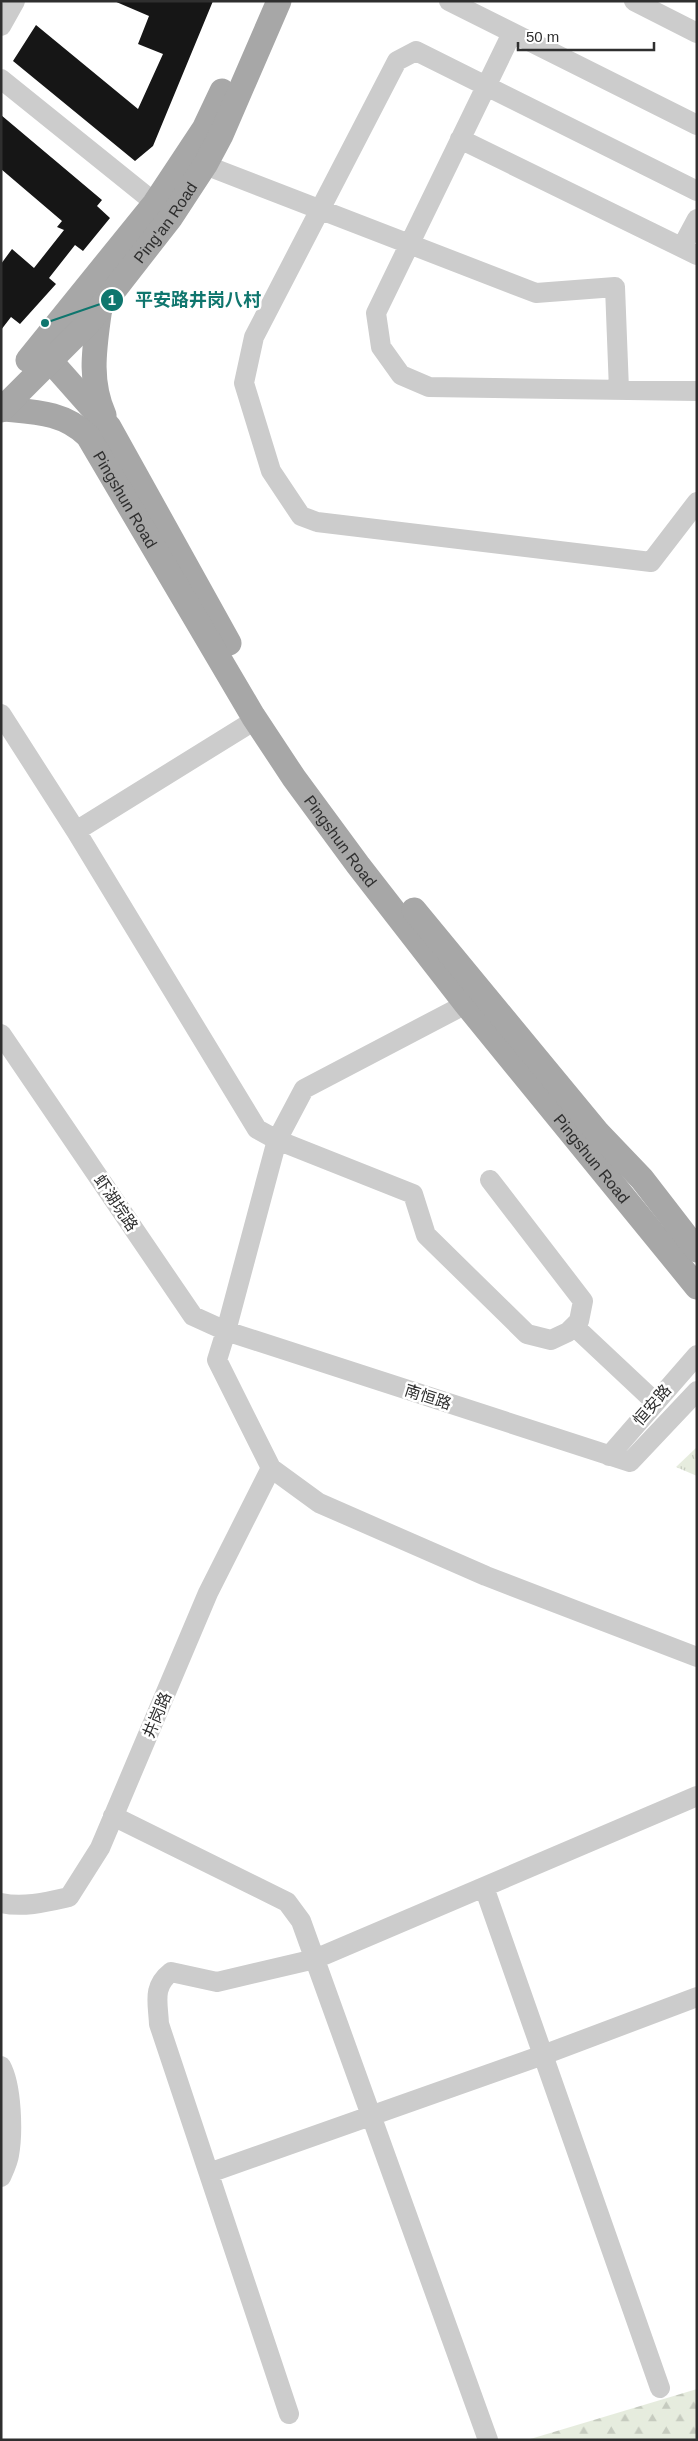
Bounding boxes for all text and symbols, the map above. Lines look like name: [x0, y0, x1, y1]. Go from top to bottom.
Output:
scale bar: [518, 20, 654, 52]
text: 50 m: [526, 28, 559, 45]
street label: Ping'an Road: [130, 179, 200, 266]
callout: 平安路井岗八村: [100, 284, 271, 317]
text: 平安路井岗八村: [135, 290, 261, 310]
text: 1: [108, 291, 116, 308]
street label: Pingshun Road: [90, 448, 160, 551]
street label: Pingshun Road: [301, 792, 380, 890]
street label: Pingshun Road: [551, 1111, 633, 1206]
street label: 虾湖垸路: [91, 1172, 141, 1234]
street label: 南恒路: [403, 1381, 453, 1413]
street label: 恒安路: [630, 1381, 674, 1429]
street label: 井岗路: [140, 1690, 174, 1740]

